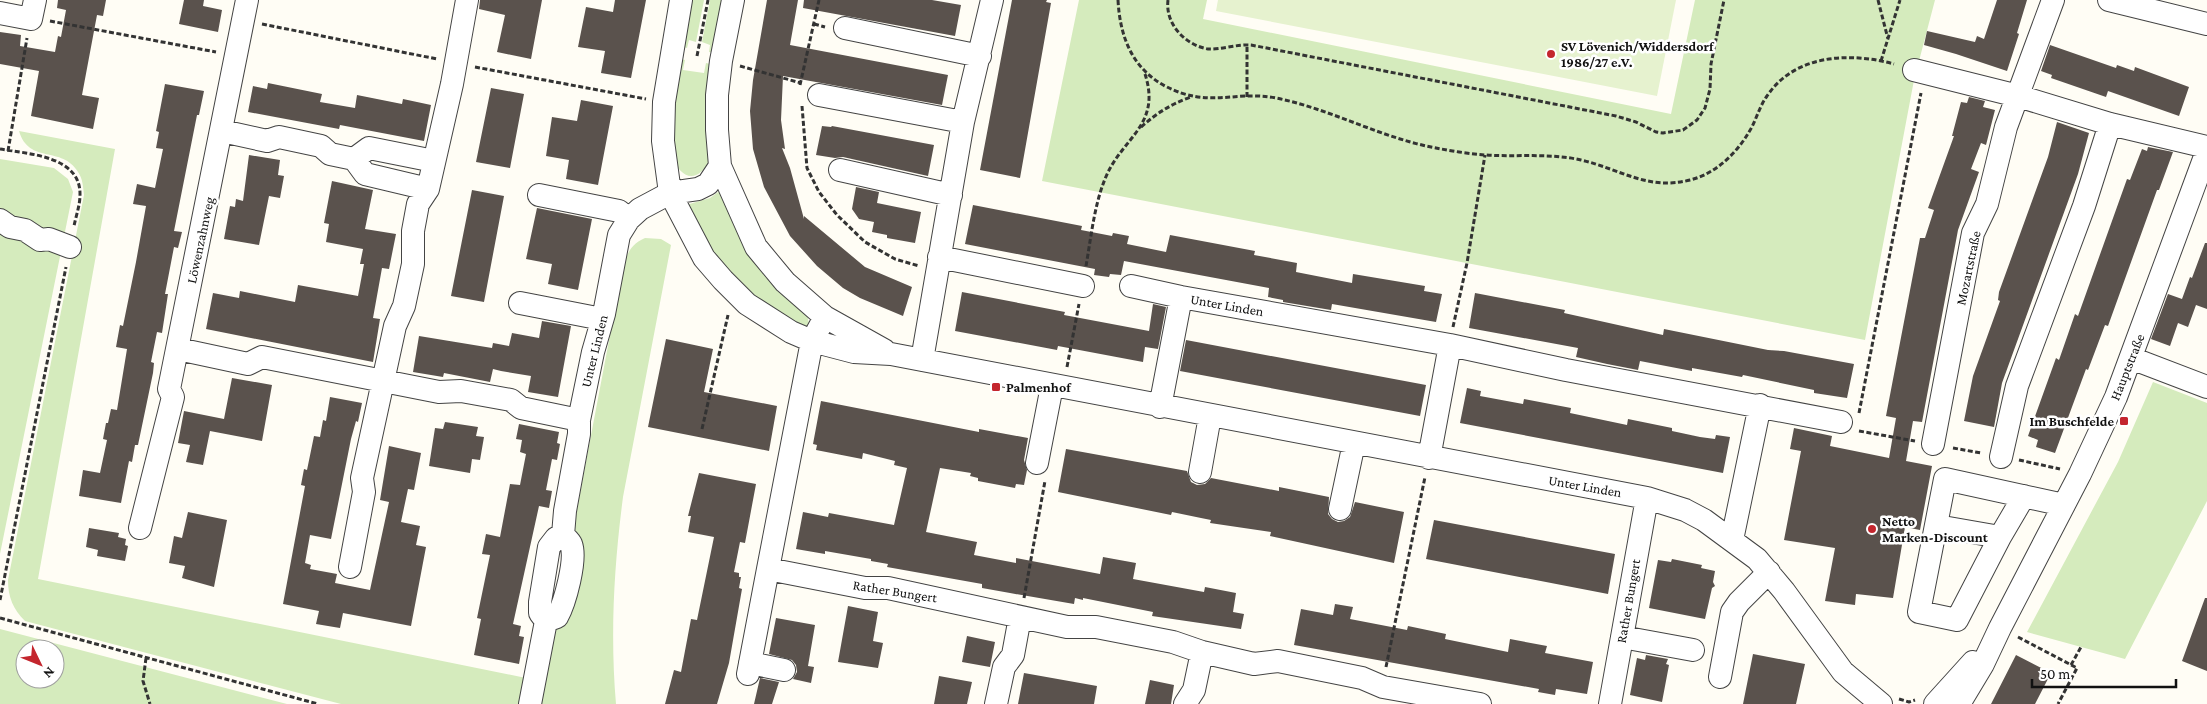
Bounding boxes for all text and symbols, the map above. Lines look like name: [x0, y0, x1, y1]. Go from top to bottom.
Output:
place label: SV Lövenich/Widdersdorf 1986/27 e.V.: [1561, 38, 1715, 70]
marker: SV Lövenich/Widdersdorf 1986/27 e.V.: [1545, 48, 1557, 60]
street label: Löwenzahnweg: [183, 195, 217, 285]
street label: Mozartstraße: [1952, 229, 1984, 307]
street label: Unter Linden: [1189, 291, 1265, 319]
street label: Unter Linden: [577, 313, 611, 389]
street label: Hauptstraße: [2106, 331, 2148, 403]
place label: Palmenhof: [1006, 379, 1072, 395]
marker: Palmenhof: [990, 381, 1002, 393]
place label: Im Buschfelde: [2029, 413, 2114, 429]
marker: Im Buschfelde: [2118, 415, 2130, 427]
street label: Unter Linden: [1547, 472, 1623, 500]
place label: Netto Marken-Discount: [1882, 513, 1989, 545]
marker: Netto Marken-Discount: [1866, 523, 1878, 535]
street label: Rather Bungert: [1613, 557, 1643, 644]
street label: Rather Bungert: [852, 576, 939, 606]
north arrow: [15, 639, 65, 689]
scale bar: [2032, 656, 2176, 688]
text: N: [40, 664, 59, 682]
text: 50 m: [2040, 666, 2070, 682]

